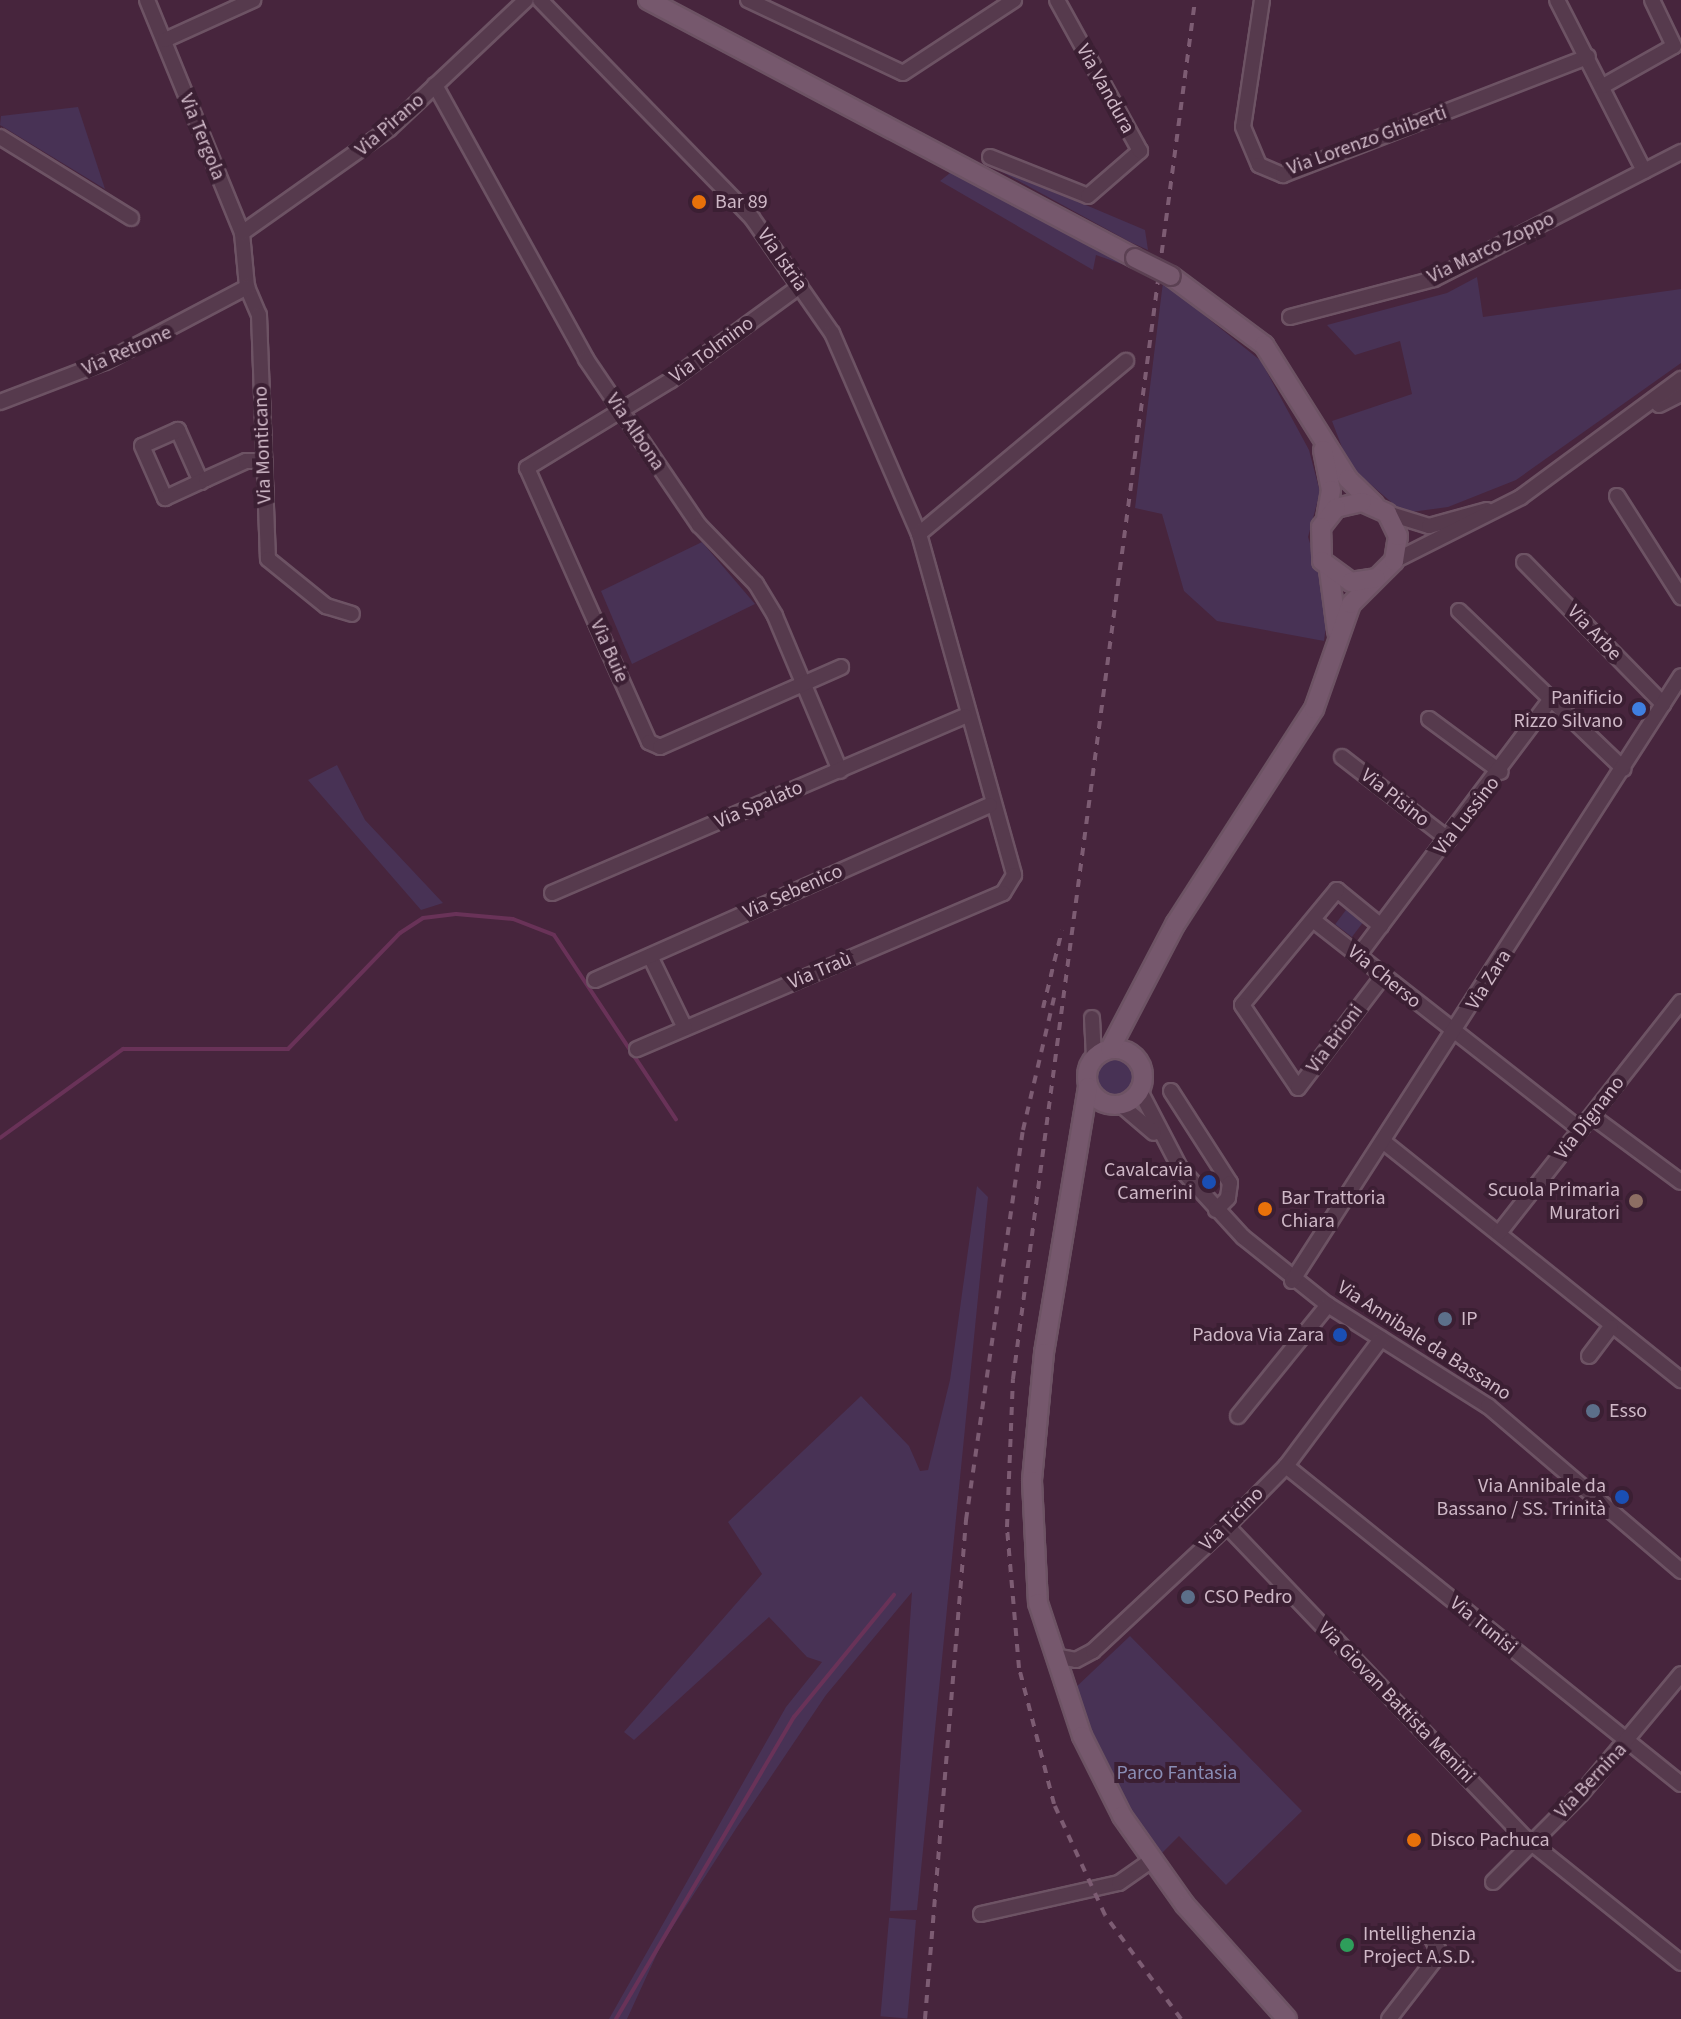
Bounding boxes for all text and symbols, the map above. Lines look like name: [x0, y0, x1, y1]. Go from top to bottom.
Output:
street label: Via Vandura: [1071, 40, 1139, 138]
street label: Via Pirano: [350, 88, 430, 162]
street label: Via Tergola: [174, 90, 230, 184]
street label: Via Lorenzo Ghiberti: [1284, 101, 1450, 181]
place label: Bar 89: [715, 190, 768, 214]
marker: Bar 89: [690, 193, 708, 211]
street label: Via Marco Zoppo: [1424, 207, 1558, 289]
street label: Via Istria: [752, 224, 812, 296]
street label: Via Tolmino: [665, 312, 759, 388]
street label: Via Retrone: [79, 321, 175, 381]
street label: Via Monticano: [249, 386, 277, 504]
street label: Via Albona: [600, 389, 670, 475]
street label: Via Arbe: [1562, 600, 1626, 666]
street label: Via Buie: [584, 616, 634, 686]
place label: Panificio Rizzo Silvano: [1514, 686, 1623, 733]
marker: Panificio Rizzo Silvano: [1630, 700, 1648, 718]
street label: Via Pisino: [1356, 764, 1434, 832]
street label: Via Lussino: [1429, 772, 1505, 860]
street label: Via Spalato: [711, 776, 807, 834]
street label: Via Sebenico: [740, 859, 846, 925]
street label: Via Cherso: [1342, 940, 1426, 1014]
street label: Via Zara: [1461, 945, 1517, 1015]
street label: Via Traù: [785, 947, 855, 995]
street label: Via Brioni: [1301, 1000, 1369, 1078]
street label: Via Dignano: [1550, 1071, 1630, 1165]
place label: Cavalcavia Camerini: [1104, 1158, 1193, 1205]
marker: Cavalcavia Camerini: [1200, 1173, 1218, 1191]
place label: Scuola Primaria Muratori: [1488, 1178, 1620, 1225]
place label: Bar Trattoria Chiara: [1281, 1186, 1385, 1233]
marker: Scuola Primaria Muratori: [1627, 1192, 1645, 1210]
marker: Bar Trattoria Chiara: [1256, 1200, 1274, 1218]
street label: Via Annibale da Bassano: [1333, 1276, 1515, 1406]
place label: IP: [1461, 1307, 1478, 1331]
marker: IP: [1436, 1310, 1454, 1328]
place label: Padova Via Zara: [1192, 1323, 1324, 1347]
marker: Padova Via Zara: [1331, 1326, 1349, 1344]
place label: Esso: [1609, 1399, 1647, 1423]
marker: Esso: [1584, 1402, 1602, 1420]
place label: Via Annibale da Bassano / SS. Trinità: [1437, 1474, 1606, 1521]
street label: Via Ticino: [1195, 1482, 1269, 1556]
marker: Via Annibale da Bassano / SS. Trinità: [1613, 1488, 1631, 1506]
place label: CSO Pedro: [1204, 1585, 1292, 1609]
marker: CSO Pedro: [1179, 1588, 1197, 1606]
street label: Via Tunisi: [1445, 1592, 1521, 1660]
street label: Via Giovan Battista Menini: [1313, 1617, 1479, 1789]
street label: Via Bernina: [1550, 1738, 1632, 1824]
park label: Parco Fantasia: [1117, 1761, 1237, 1785]
place label: Disco Pachuca: [1430, 1828, 1550, 1852]
marker: Disco Pachuca: [1405, 1831, 1423, 1849]
place label: Intellighenzia Project A.S.D.: [1363, 1922, 1476, 1969]
marker: Intellighenzia Project A.S.D.: [1338, 1936, 1356, 1954]

